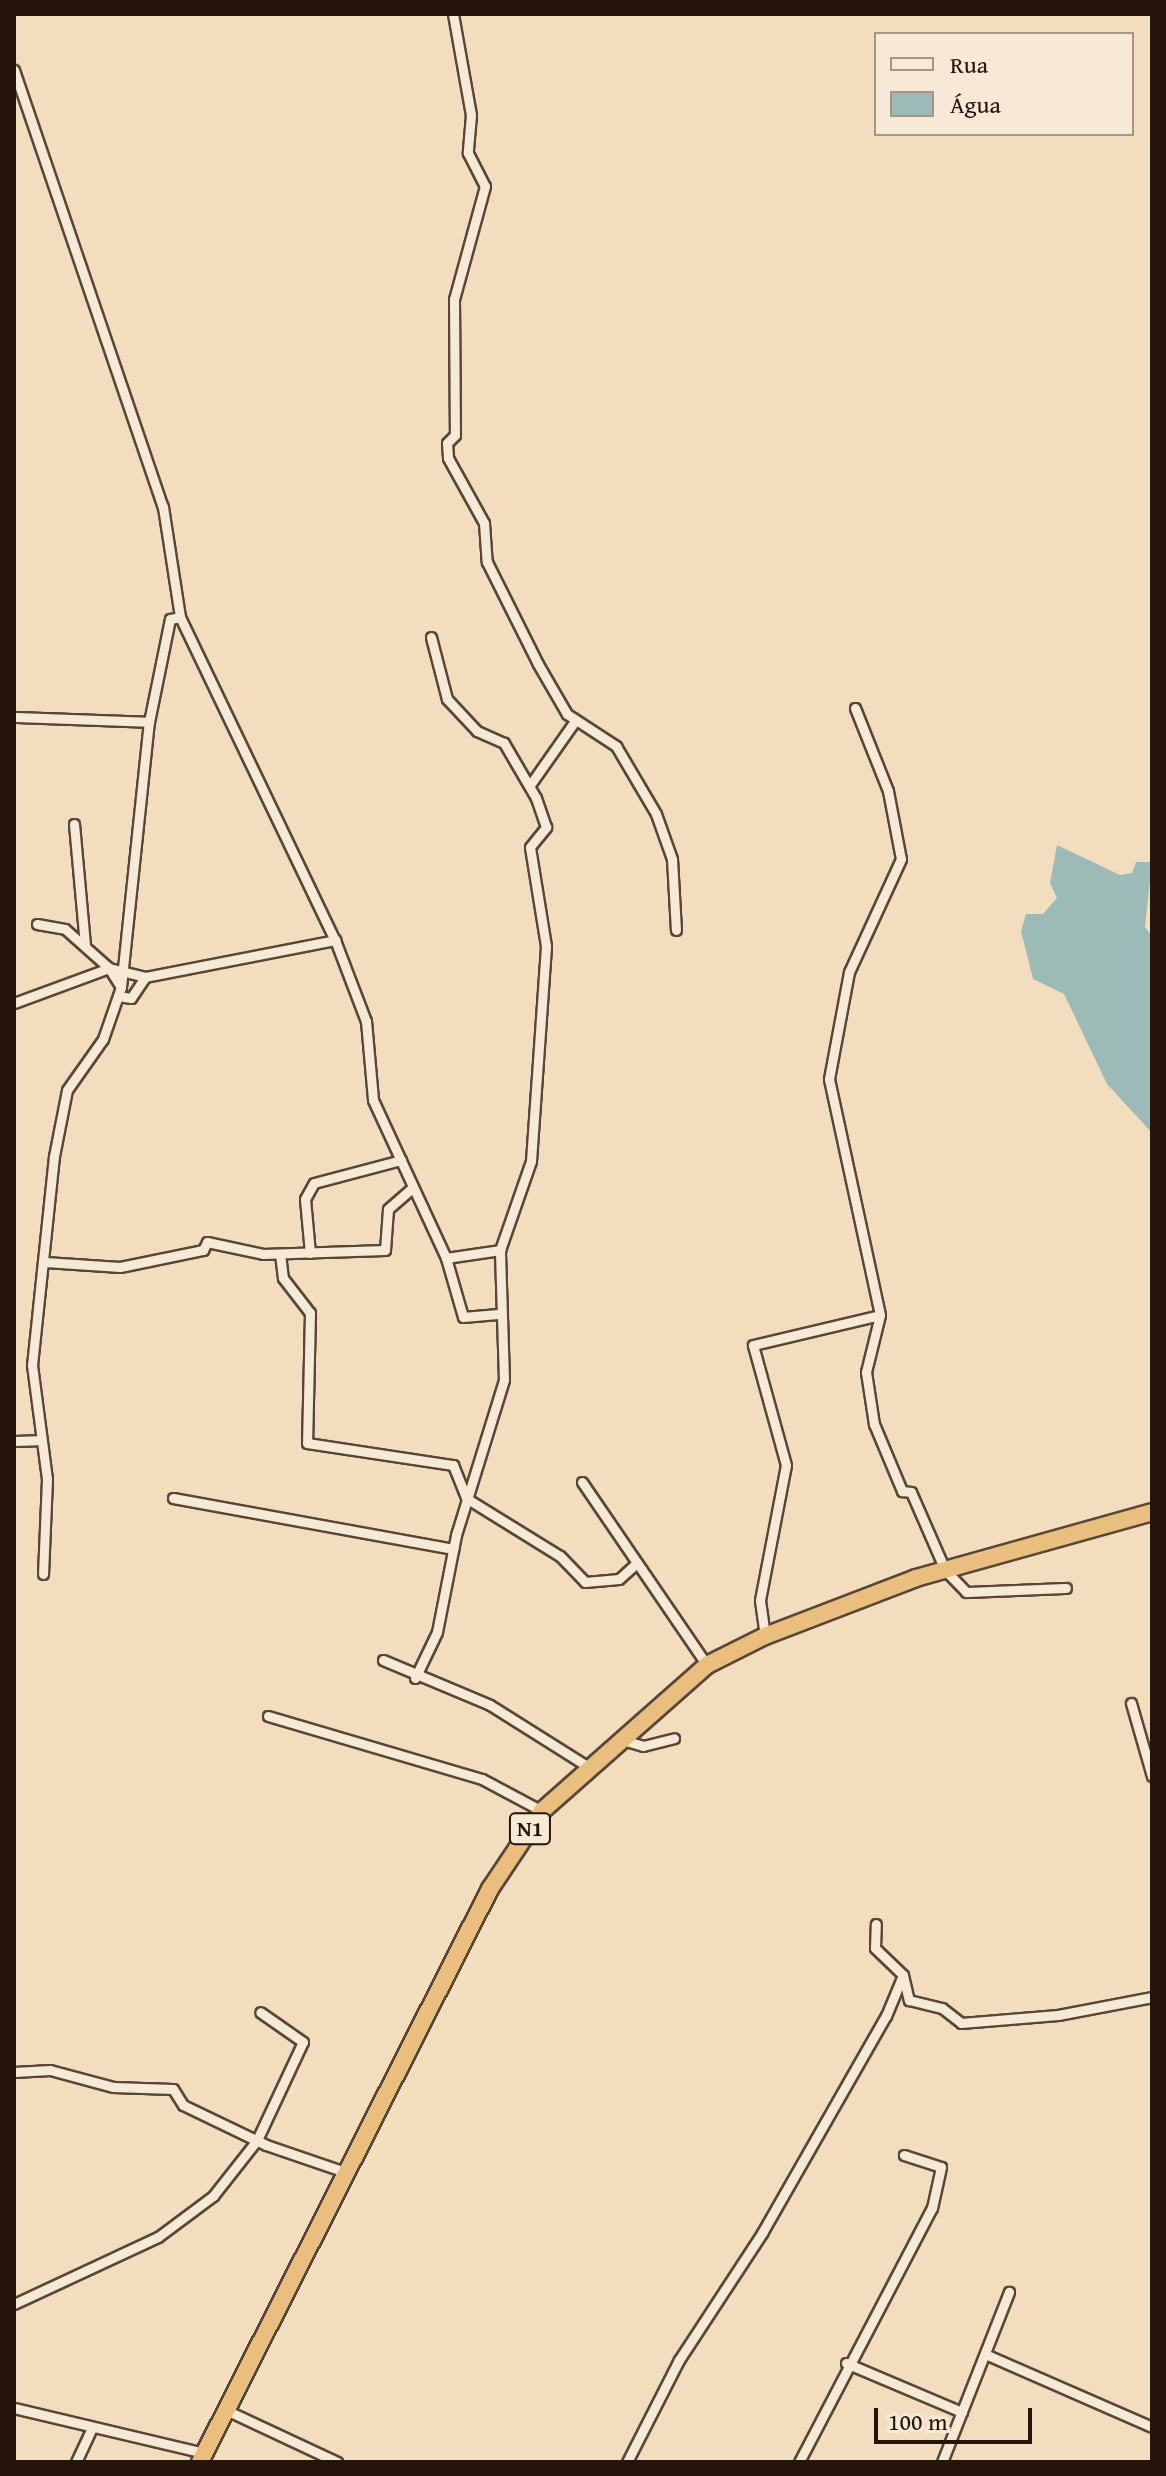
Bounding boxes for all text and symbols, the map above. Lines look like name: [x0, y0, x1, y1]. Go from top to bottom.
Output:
legend: [874, 32, 1134, 136]
text: Rua: [950, 47, 988, 82]
text: Água: [950, 87, 1001, 122]
road number: N1: [508, 1811, 552, 1847]
scale bar: [878, 2392, 1036, 2442]
text: 100 m: [888, 2404, 948, 2439]

